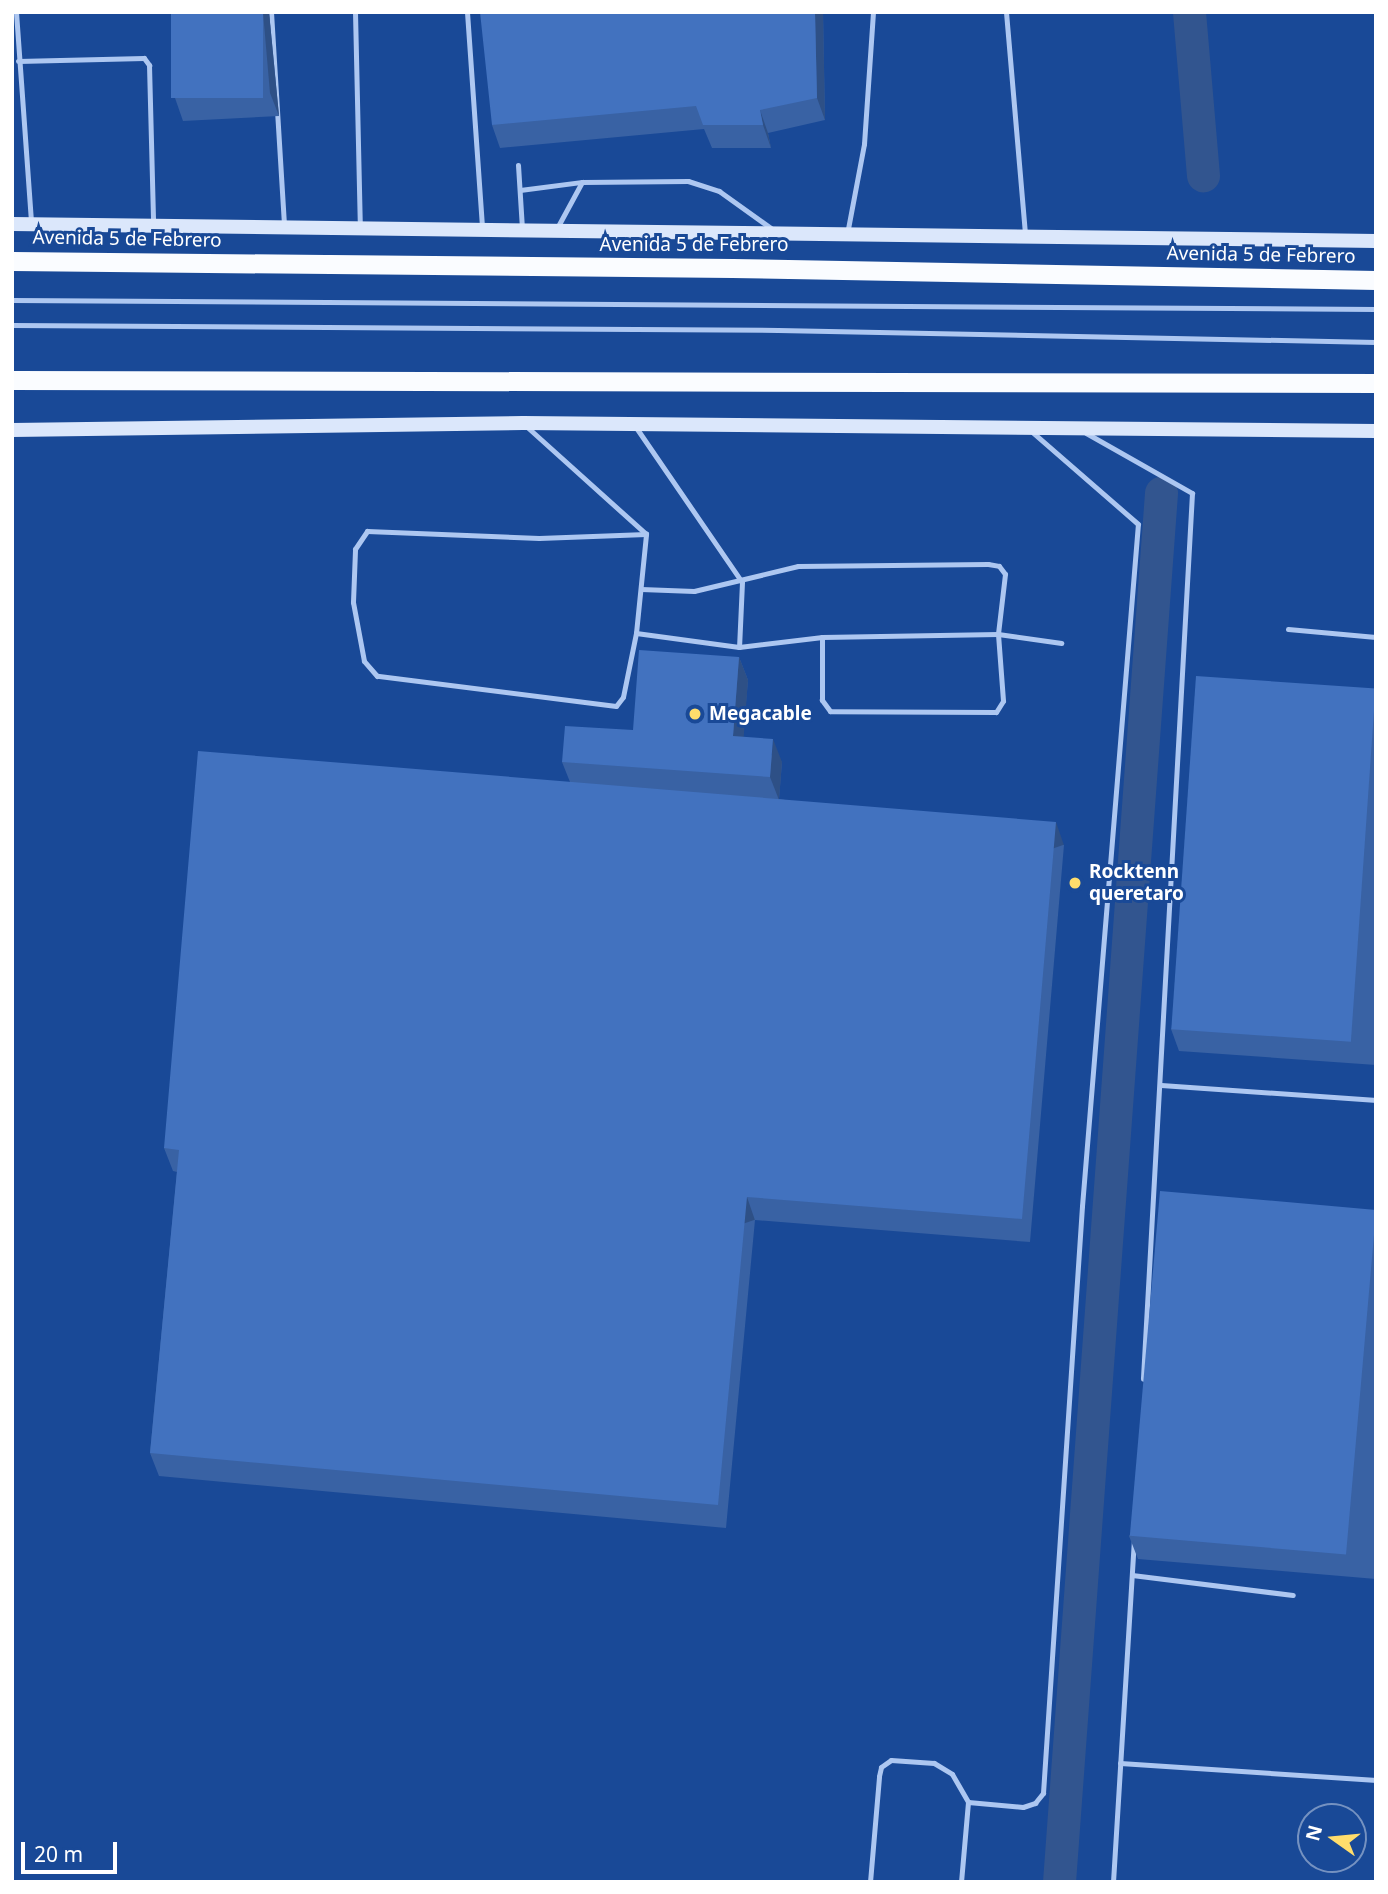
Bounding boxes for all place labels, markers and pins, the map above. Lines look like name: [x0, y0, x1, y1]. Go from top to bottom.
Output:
place label: Megacable: [709, 703, 812, 725]
marker: Megacable: [687, 706, 703, 722]
place label: Rocktenn queretaro: [1089, 861, 1184, 905]
marker: Rocktenn queretaro: [1067, 875, 1083, 891]

